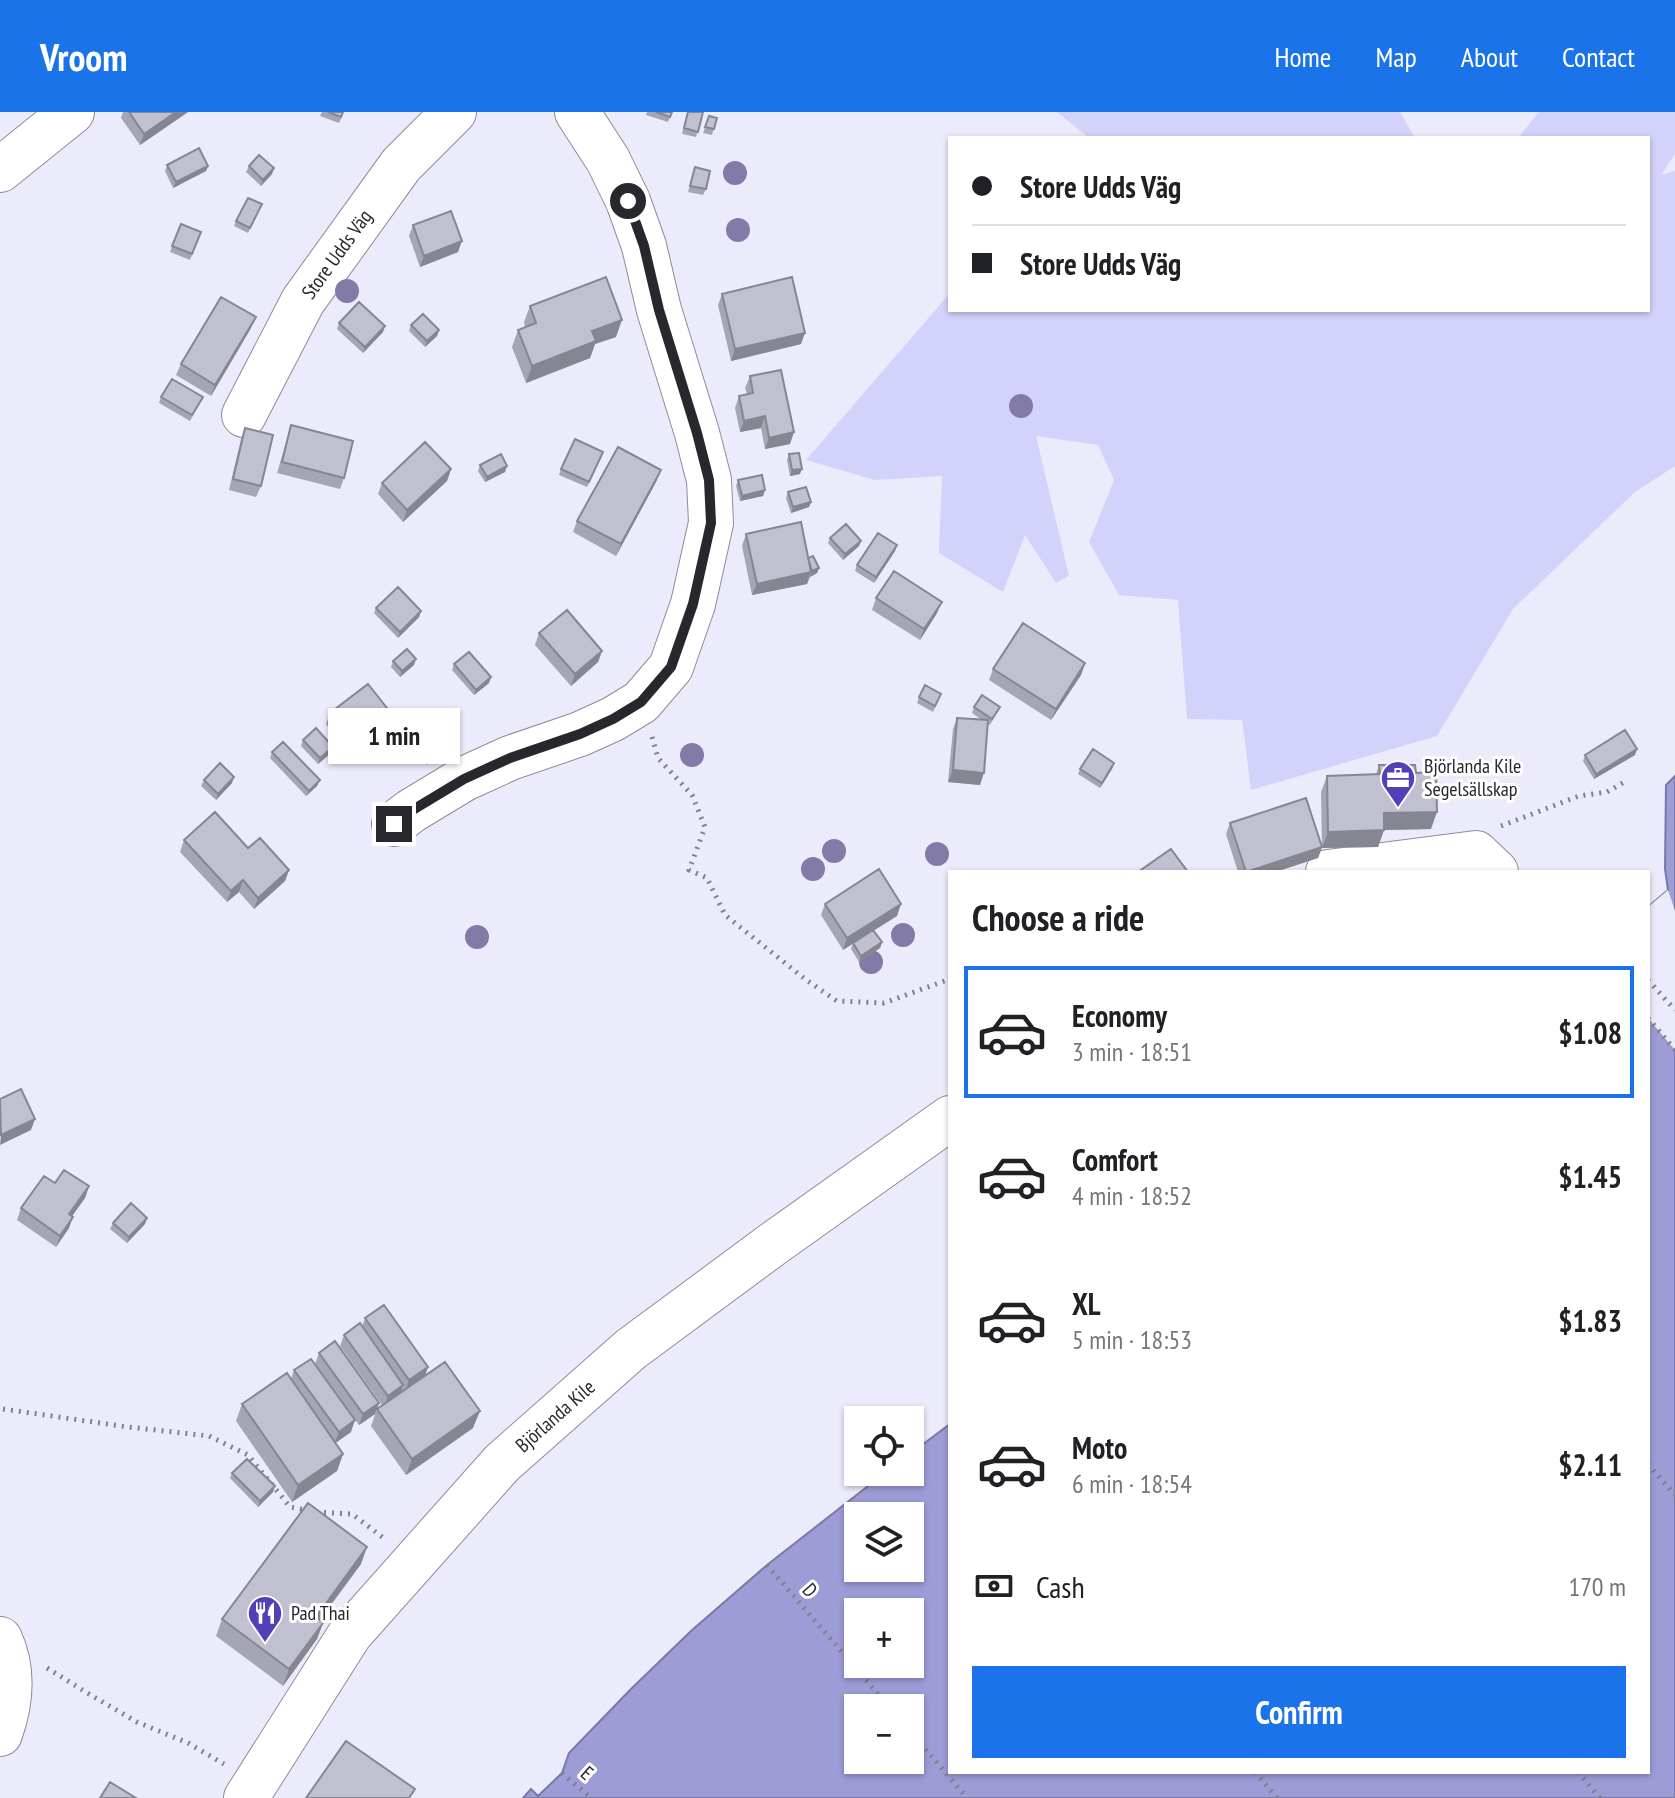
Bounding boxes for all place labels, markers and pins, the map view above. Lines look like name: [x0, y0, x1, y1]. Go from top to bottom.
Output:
place label: Björlanda Kile Segelsällskap: [1424, 753, 1521, 802]
office icon: Björlanda Kile Segelsällskap: [1379, 759, 1417, 809]
restaurant icon: Pad Thai: [246, 1594, 284, 1644]
place label: Pad Thai: [291, 1600, 350, 1626]

